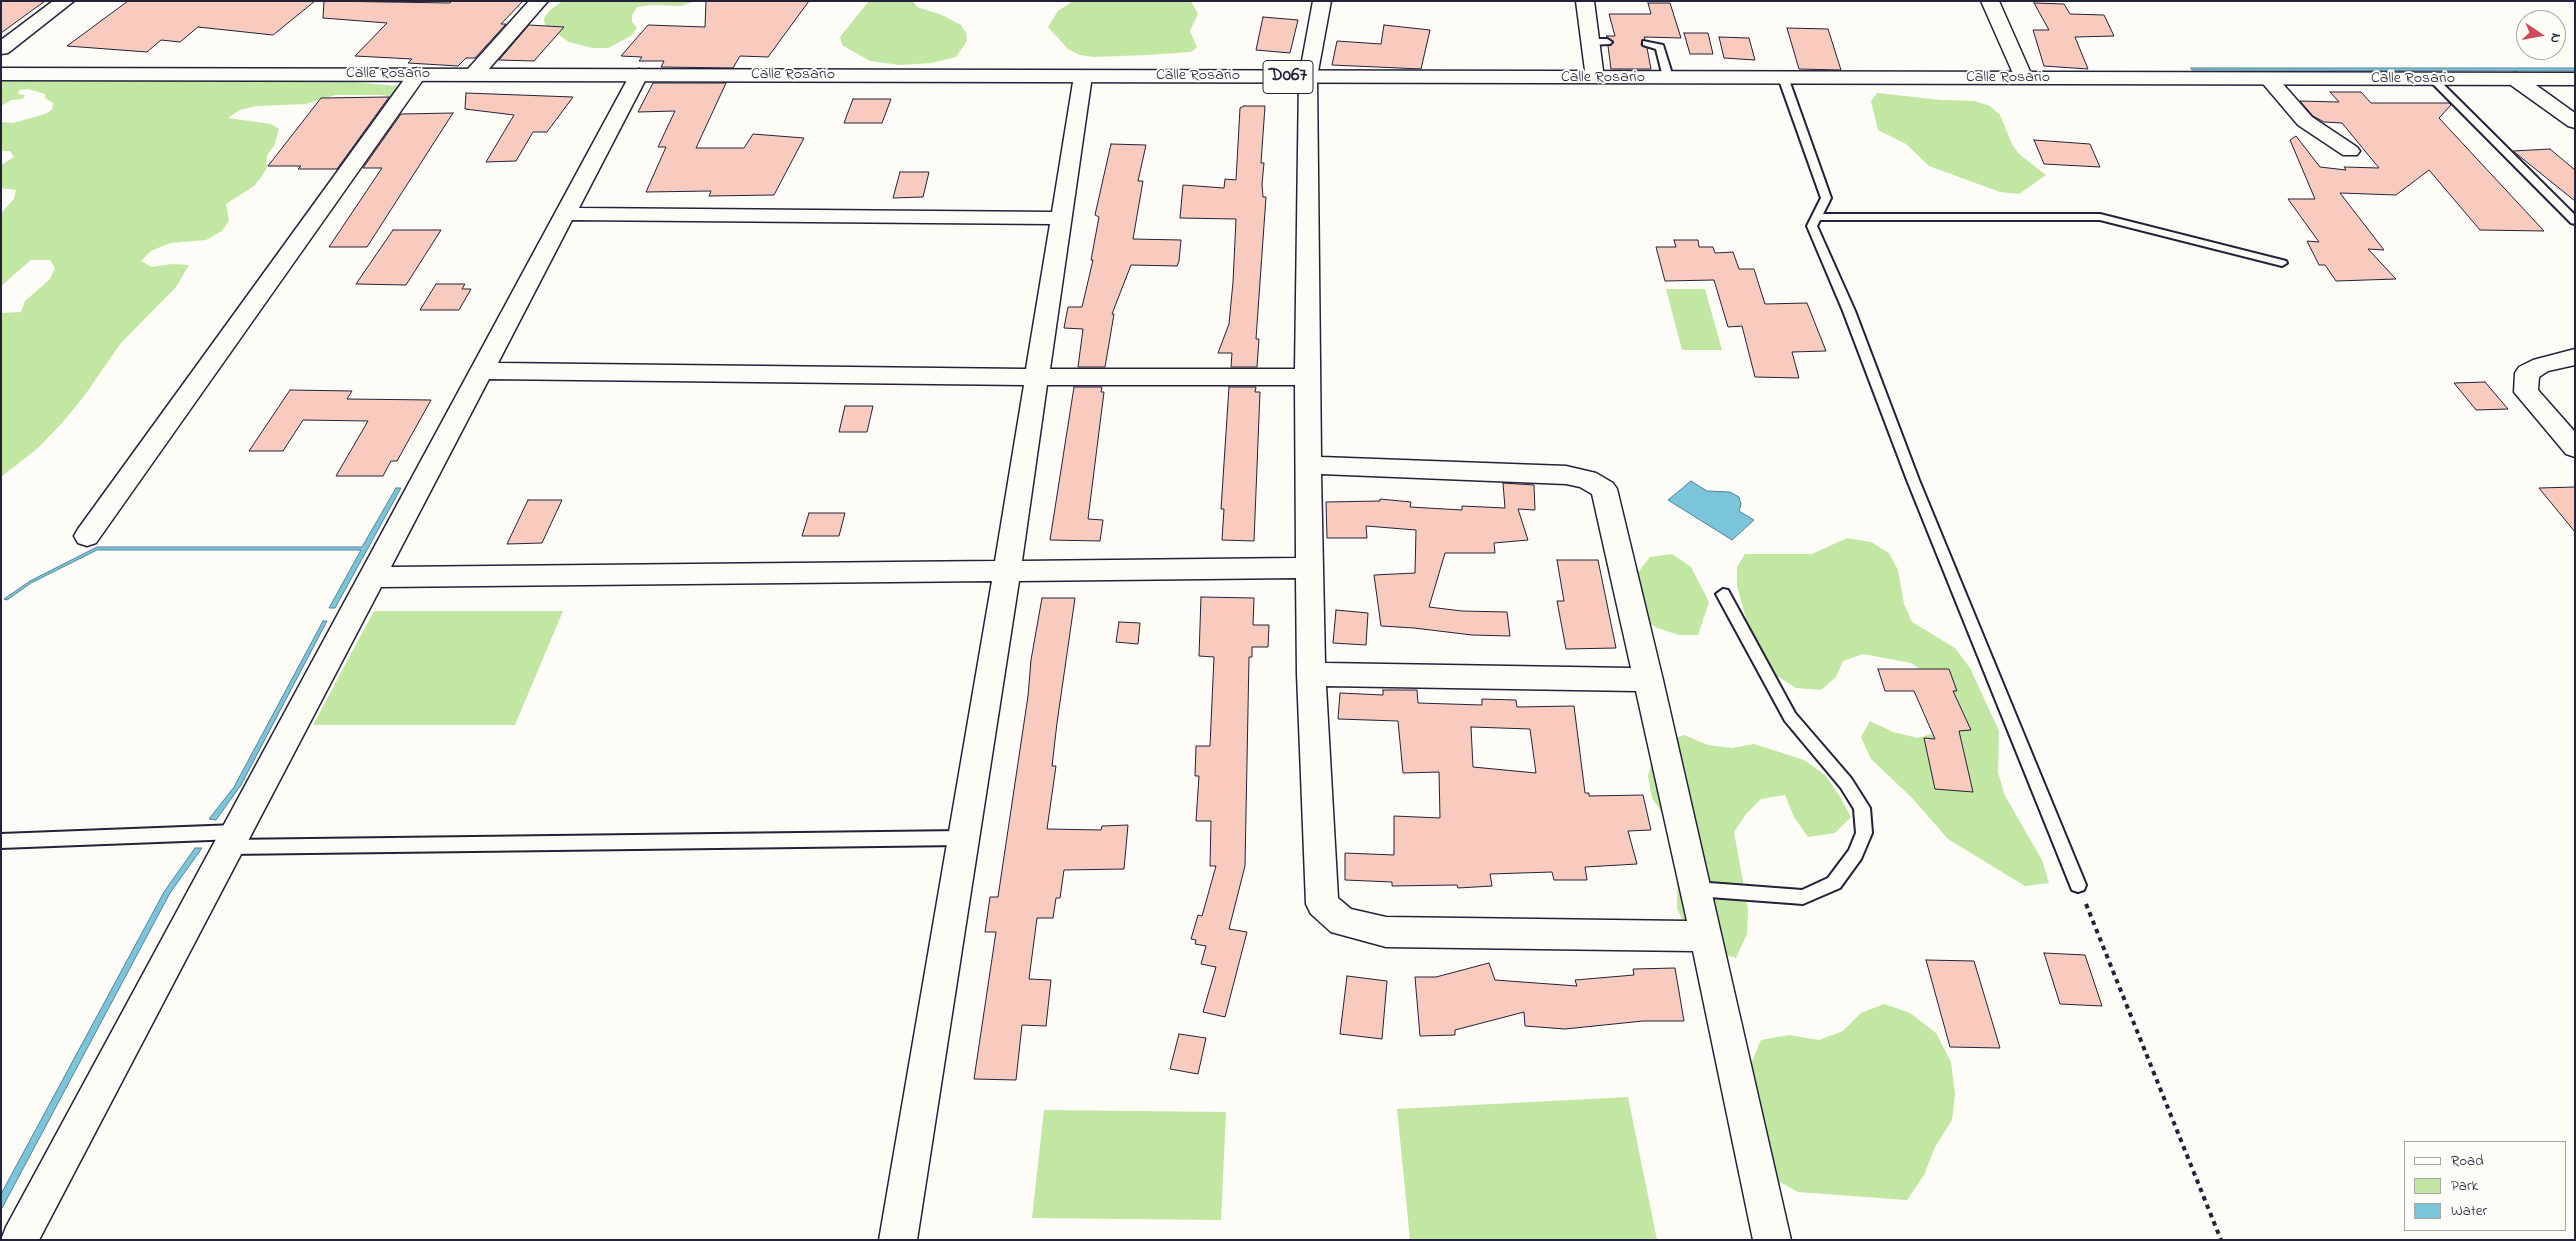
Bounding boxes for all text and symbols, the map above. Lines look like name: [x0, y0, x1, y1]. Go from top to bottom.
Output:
north arrow: [2516, 10, 2566, 60]
text: N: [2544, 31, 2566, 45]
road number: D067: [1263, 61, 1313, 94]
street label: Calle Rosario: [346, 64, 430, 84]
street label: Calle Rosario: [751, 65, 835, 85]
street label: Calle Rosario: [1156, 66, 1240, 86]
street label: Calle Rosario: [1561, 68, 1645, 88]
street label: Calle Rosario: [1966, 68, 2050, 88]
street label: Calle Rosario: [2371, 69, 2455, 89]
legend: [2404, 1141, 2566, 1231]
text: Road: [2451, 1150, 2484, 1172]
text: Park: [2451, 1175, 2478, 1197]
text: Water: [2451, 1200, 2487, 1222]

